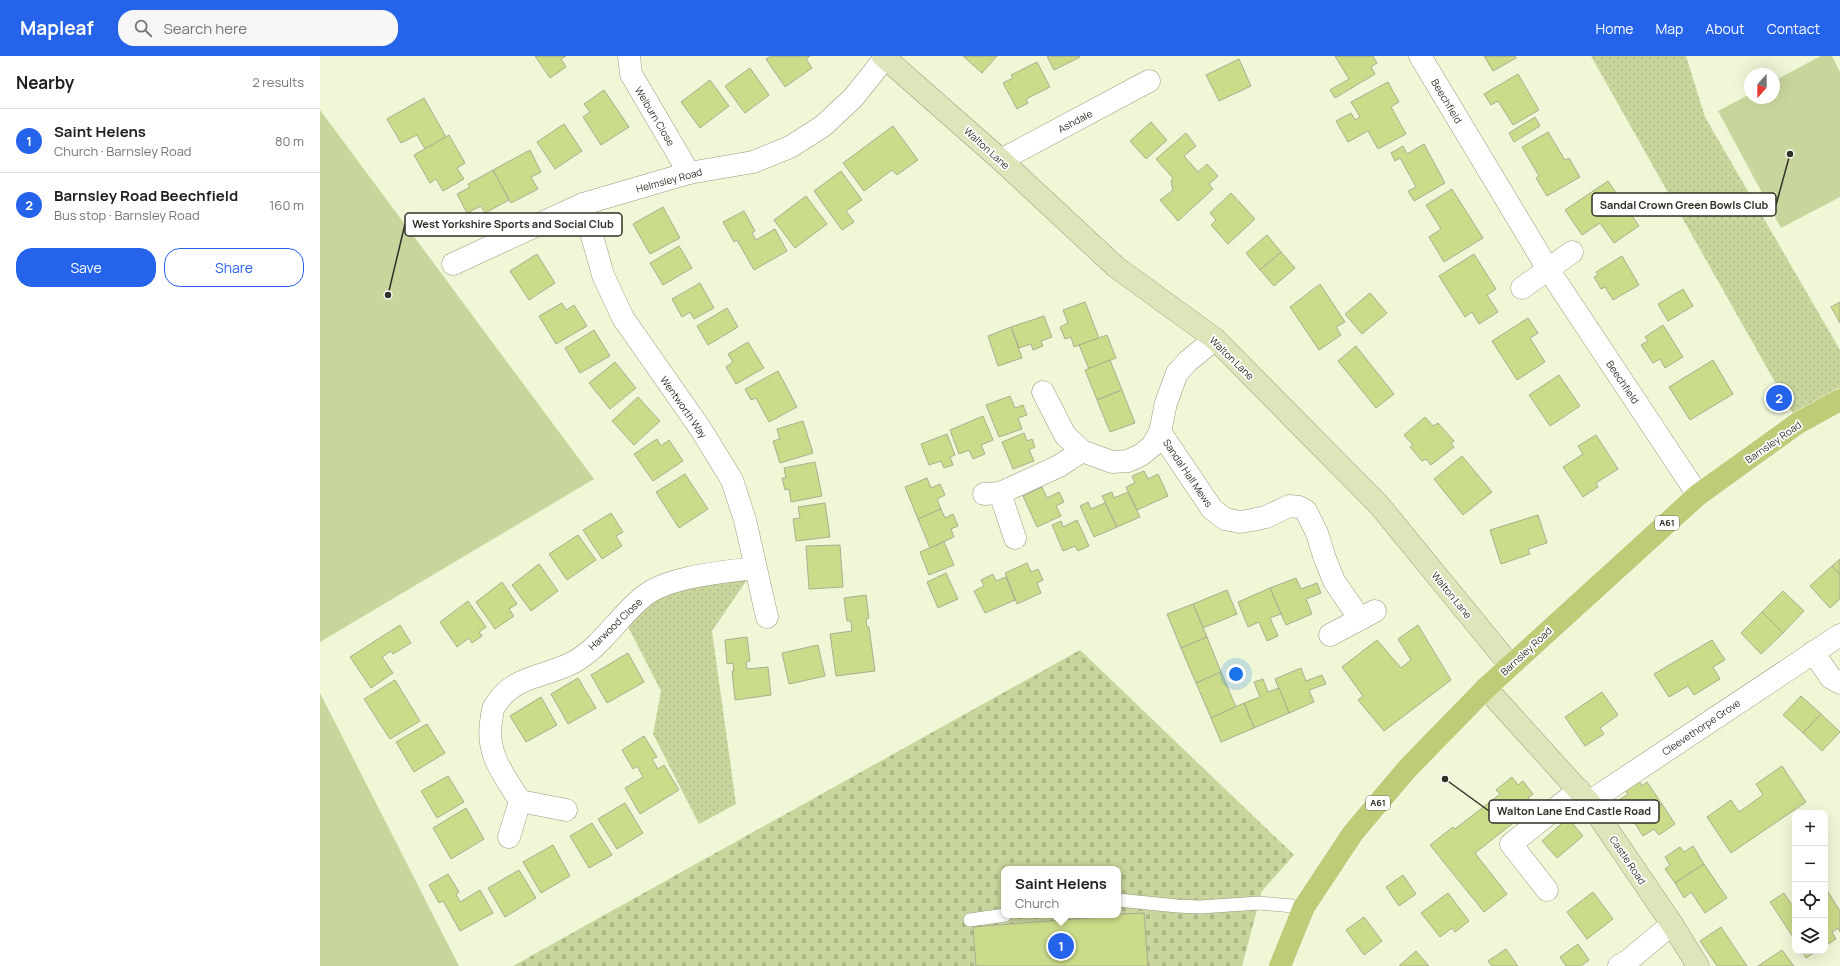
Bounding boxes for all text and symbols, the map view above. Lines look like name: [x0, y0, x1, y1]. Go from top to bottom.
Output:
search box: [118, 10, 398, 46]
text: Mapleaf: [20, 15, 94, 41]
icon: search: [132, 17, 154, 39]
text: Search here: [164, 18, 247, 39]
text: Home: [1596, 19, 1633, 38]
text: Map: [1655, 19, 1683, 38]
text: About: [1705, 19, 1745, 38]
text: Contact: [1767, 19, 1820, 38]
north arrow: [1744, 68, 1780, 104]
text: Nearby: [16, 71, 74, 94]
text: 2 results: [252, 73, 304, 91]
street label: Beechfield: [1428, 76, 1466, 126]
street label: Welburn Close: [632, 84, 678, 148]
street label: Ashdale: [1055, 106, 1095, 136]
text: Saint Helens: [54, 121, 146, 142]
street label: Walton Lane: [961, 124, 1013, 172]
text: 1: [26, 132, 32, 150]
text: 80 m: [275, 132, 304, 150]
text: Church · Barnsley Road: [54, 142, 192, 160]
street label: Helmsley Road: [634, 164, 704, 196]
text: Barnsley Road Beechfield: [54, 185, 238, 206]
callout: Sandal Crown Green Bowls Club: [1592, 193, 1776, 216]
text: 2: [25, 196, 33, 214]
text: 160 m: [269, 196, 304, 214]
text: Sandal Crown Green Bowls Club: [1600, 197, 1769, 212]
text: Bus stop · Barnsley Road: [54, 206, 200, 224]
callout: West Yorkshire Sports and Social Club: [405, 213, 622, 236]
text: West Yorkshire Sports and Social Club: [412, 216, 614, 231]
button: Save: [16, 248, 156, 287]
button: Share: [164, 248, 304, 287]
street label: Walton Lane: [1207, 333, 1257, 383]
street label: Beechfield: [1603, 358, 1643, 406]
street label: Wentworth Way: [657, 373, 711, 441]
pin: 2: [1766, 383, 1792, 413]
street label: Barnsley Road: [1742, 417, 1804, 467]
street label: Sandal Hall Mews: [1160, 436, 1216, 510]
road number: A61: [1655, 516, 1679, 530]
street label: Walton Lane: [1429, 568, 1475, 622]
street label: Harwood Close: [585, 595, 645, 653]
street label: Barnsley Road: [1497, 623, 1555, 678]
your location: [1226, 664, 1246, 684]
street label: Cleevethorpe Grove: [1659, 695, 1743, 759]
road number: A61: [1366, 796, 1390, 810]
callout: Walton Lane End Castle Road: [1489, 800, 1659, 823]
text: Walton Lane End Castle Road: [1497, 803, 1651, 818]
map controls: [1792, 810, 1828, 954]
button: +: [1792, 810, 1828, 846]
street label: Castle Road: [1607, 833, 1649, 887]
button: −: [1792, 846, 1828, 882]
popup: [1001, 866, 1121, 918]
text: Saint Helens: [1015, 873, 1107, 894]
button: locate: [1792, 882, 1828, 918]
text: Church: [1015, 894, 1059, 912]
button: layers: [1792, 918, 1828, 954]
pin: 1: [1048, 931, 1074, 961]

